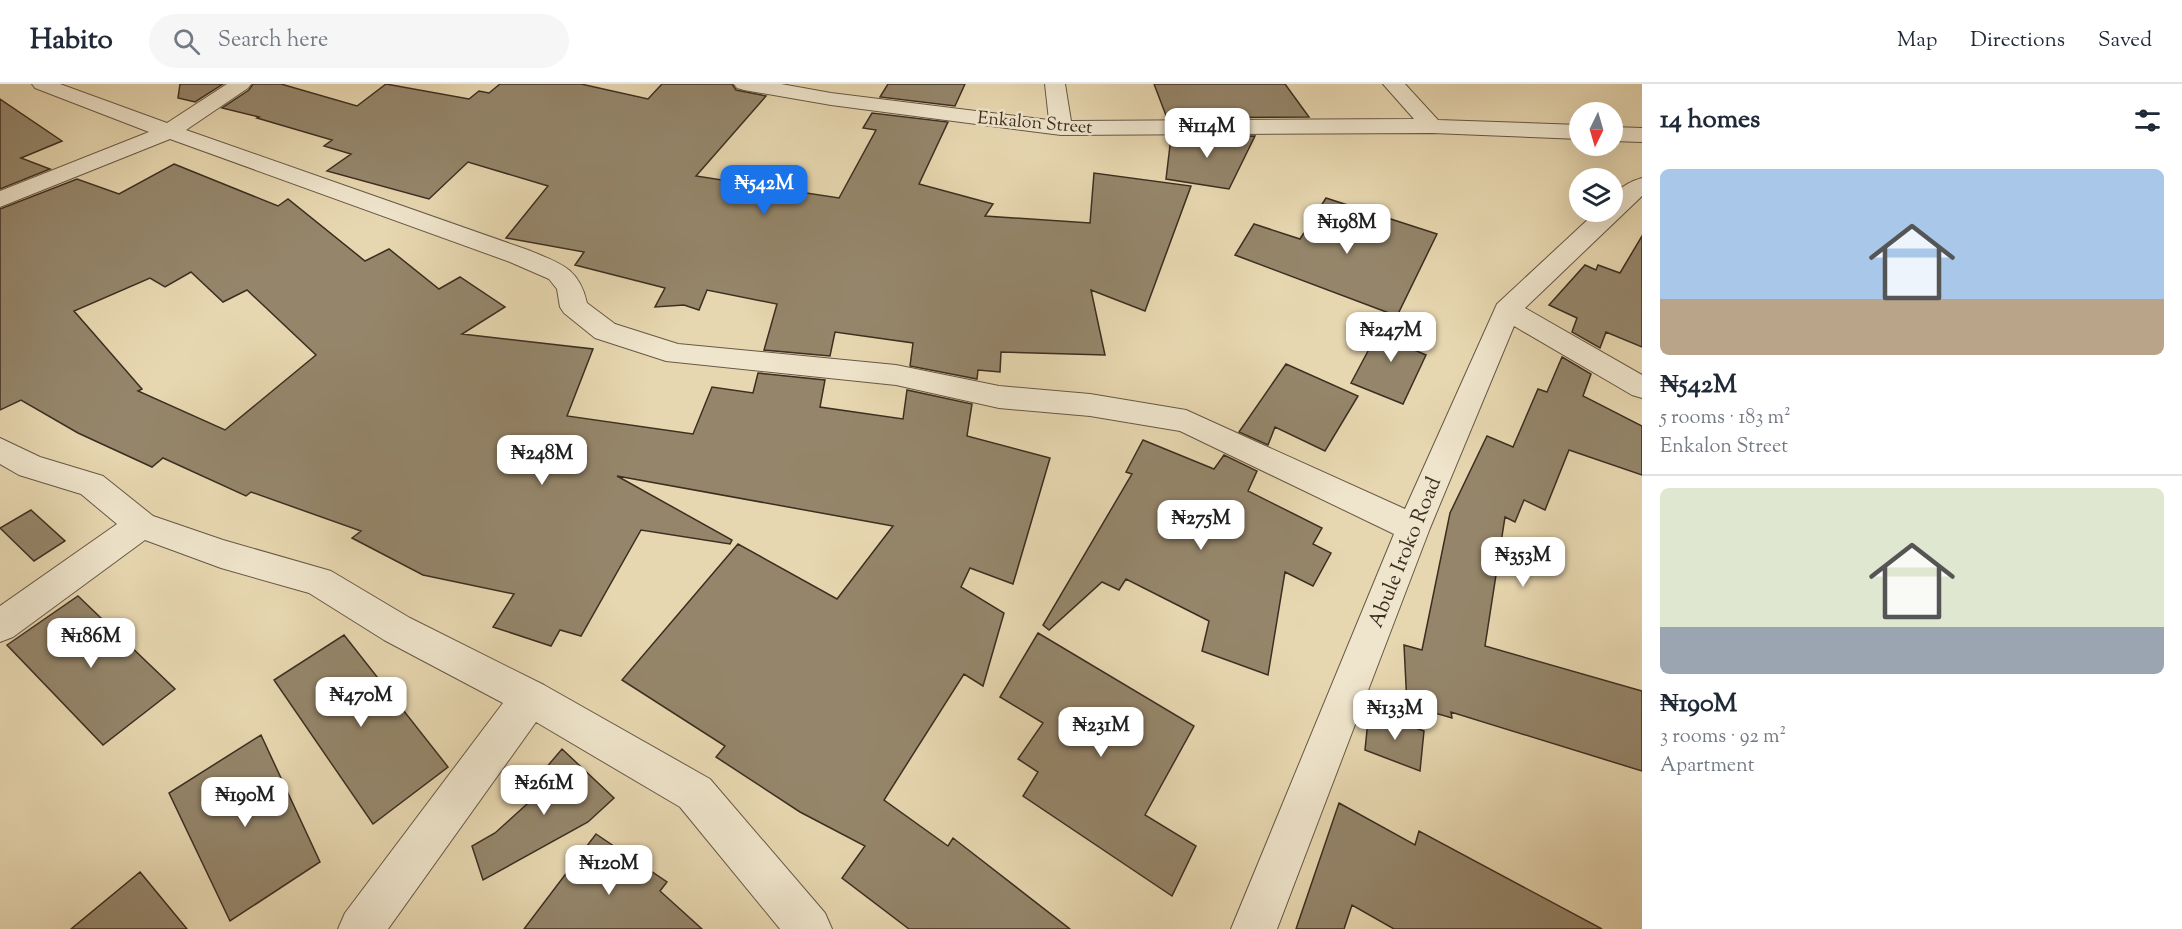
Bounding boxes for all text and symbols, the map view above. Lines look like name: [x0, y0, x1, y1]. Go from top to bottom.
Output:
search box: [149, 14, 569, 68]
text: Habito: [30, 21, 113, 61]
icon: search: [170, 25, 203, 58]
text: Search here: [218, 25, 328, 57]
text: Map: [1897, 26, 1937, 56]
text: Directions: [1970, 26, 2065, 56]
text: Saved: [2098, 26, 2152, 56]
north arrow: [1569, 102, 1623, 156]
map controls: [1569, 102, 1623, 222]
text: 14 homes: [1660, 102, 1760, 139]
icon: filters: [2131, 104, 2164, 137]
street label: Enkalon Street: [976, 106, 1093, 142]
pin: ₦114M: [1165, 108, 1249, 159]
text: ₦114M: [1179, 113, 1235, 142]
pin: ₦542M: [722, 165, 806, 216]
button: layers: [1569, 168, 1623, 222]
text: ₦542M: [734, 170, 794, 199]
pin: ₦198M: [1305, 204, 1389, 255]
icon: home: [1858, 208, 1966, 316]
text: ₦198M: [1318, 209, 1376, 238]
pin: ₦247M: [1349, 312, 1433, 363]
text: ₦247M: [1360, 317, 1422, 346]
text: ₦542M: [1660, 367, 1737, 404]
text: 5 rooms · 183 m²: [1660, 404, 1791, 433]
text: Enkalon Street: [1660, 433, 1788, 462]
pin: ₦248M: [500, 435, 584, 486]
text: ₦248M: [511, 440, 573, 469]
street label: Abule Iroko Road: [1362, 473, 1450, 633]
pin: ₦275M: [1159, 500, 1243, 551]
text: ₦275M: [1171, 505, 1231, 534]
icon: home: [1858, 527, 1966, 635]
pin: ₦353M: [1481, 537, 1565, 588]
text: ₦353M: [1495, 542, 1551, 571]
pin: ₦186M: [49, 618, 133, 669]
text: ₦186M: [61, 623, 121, 652]
pin: ₦470M: [319, 677, 403, 728]
text: ₦470M: [330, 682, 392, 711]
text: ₦190M: [1660, 686, 1737, 723]
pin: ₦133M: [1353, 690, 1437, 741]
text: ₦133M: [1367, 695, 1423, 724]
pin: ₦231M: [1059, 707, 1143, 758]
text: ₦231M: [1072, 712, 1130, 741]
text: 3 rooms · 92 m²: [1660, 723, 1786, 752]
text: Apartment: [1660, 752, 1755, 781]
pin: ₦261M: [502, 765, 586, 816]
text: ₦261M: [515, 770, 573, 799]
pin: ₦190M: [203, 777, 287, 828]
text: ₦190M: [215, 782, 275, 811]
pin: ₦120M: [567, 845, 651, 896]
text: ₦120M: [579, 850, 639, 879]

